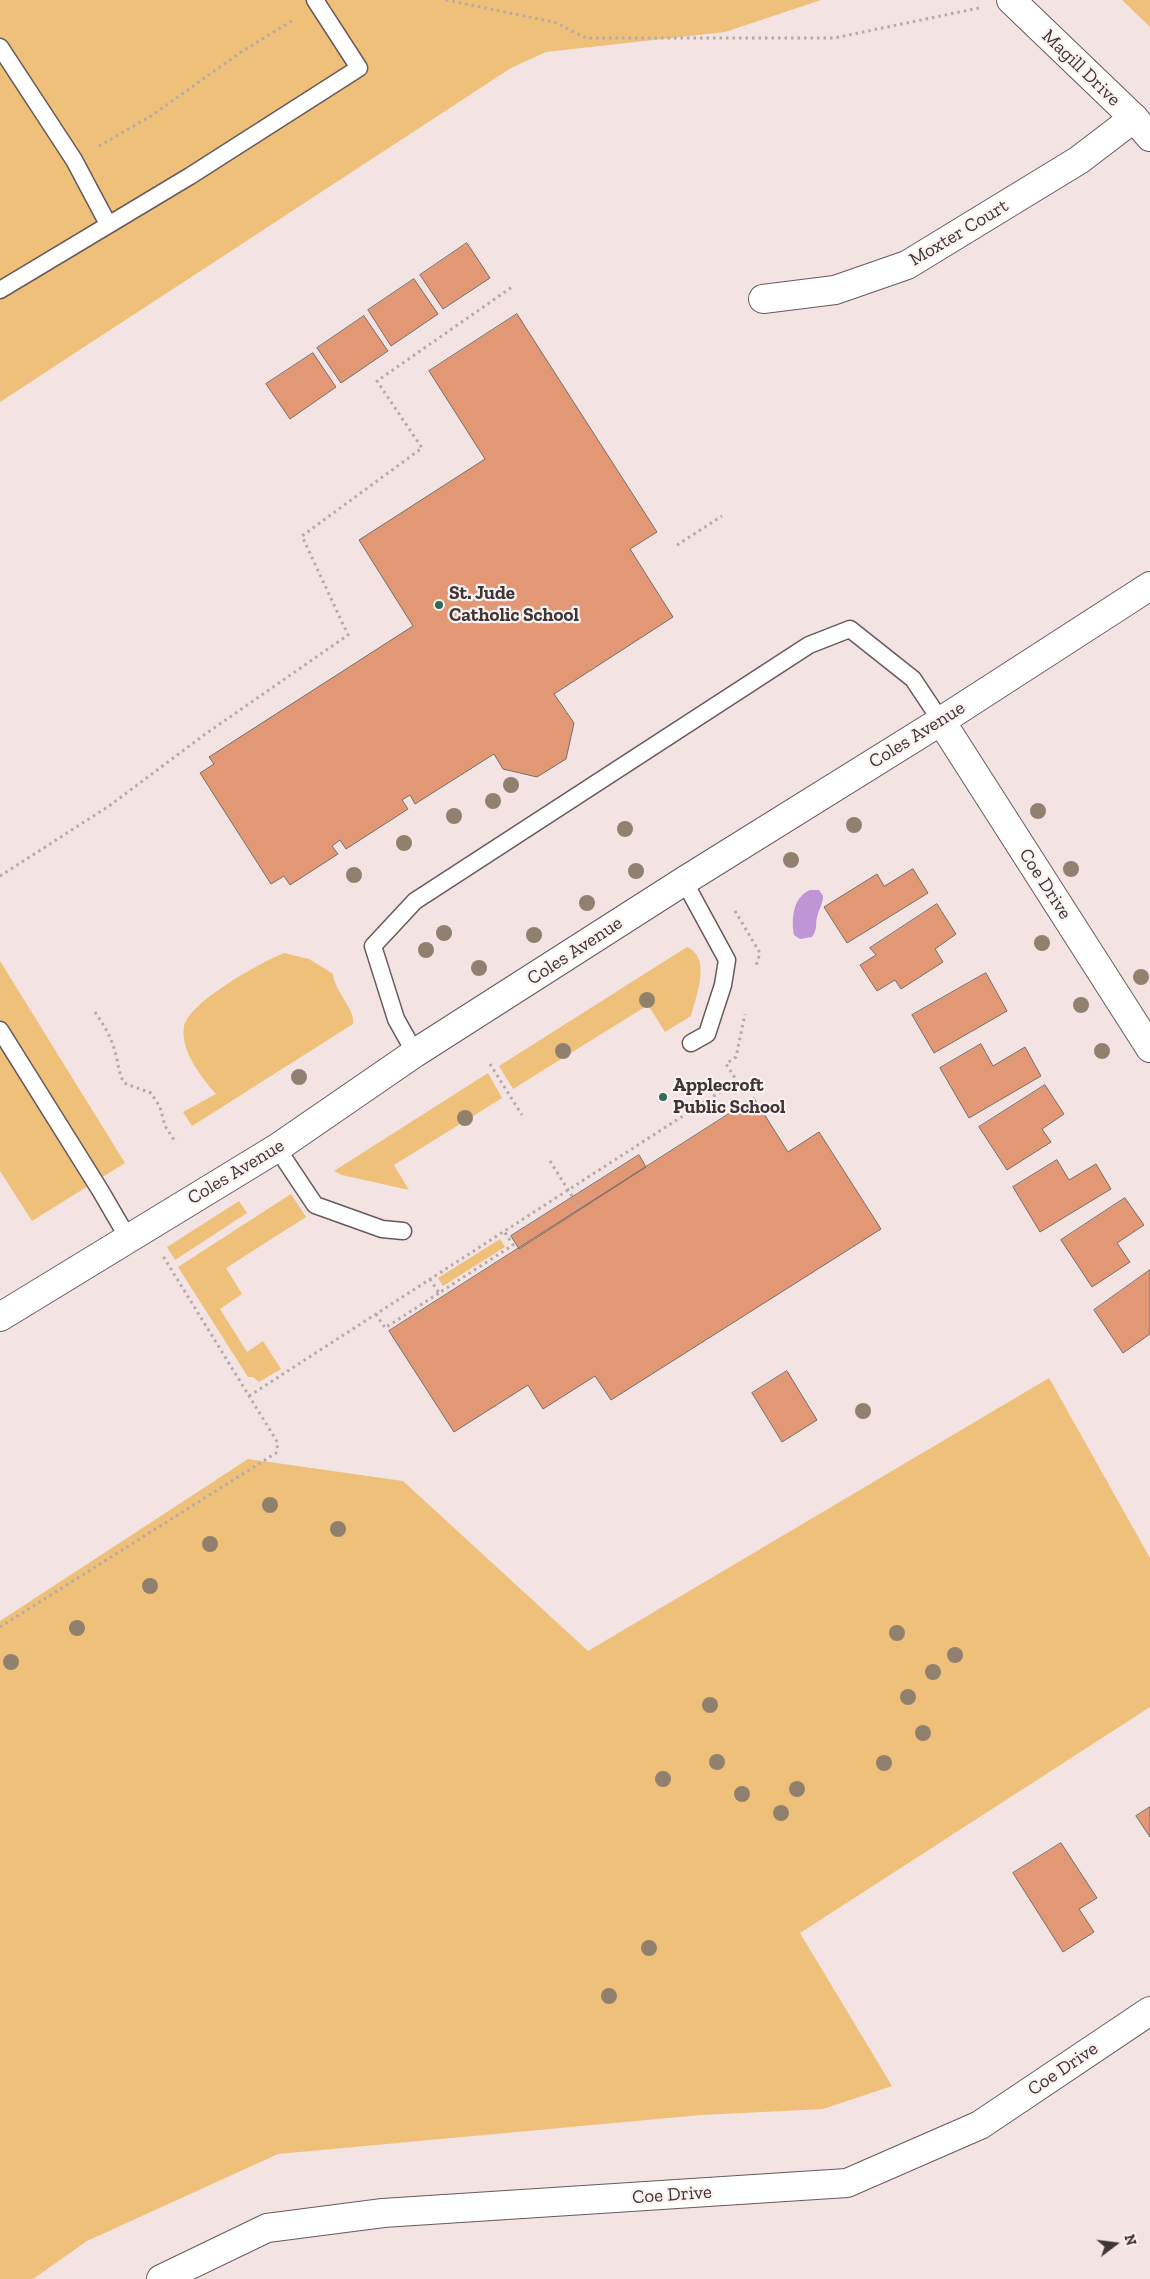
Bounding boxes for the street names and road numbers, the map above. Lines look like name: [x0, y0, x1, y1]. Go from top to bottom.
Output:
street label: Magill Drive: [1037, 25, 1125, 111]
street label: Moxter Court: [905, 195, 1013, 271]
street label: Coles Avenue: [865, 696, 969, 774]
street label: Coe Drive: [1014, 844, 1076, 924]
street label: Coles Avenue: [523, 912, 627, 990]
street label: Coles Avenue: [183, 1134, 289, 1210]
street label: Coe Drive: [1023, 2037, 1103, 2101]
street label: Coe Drive: [631, 2181, 713, 2209]

